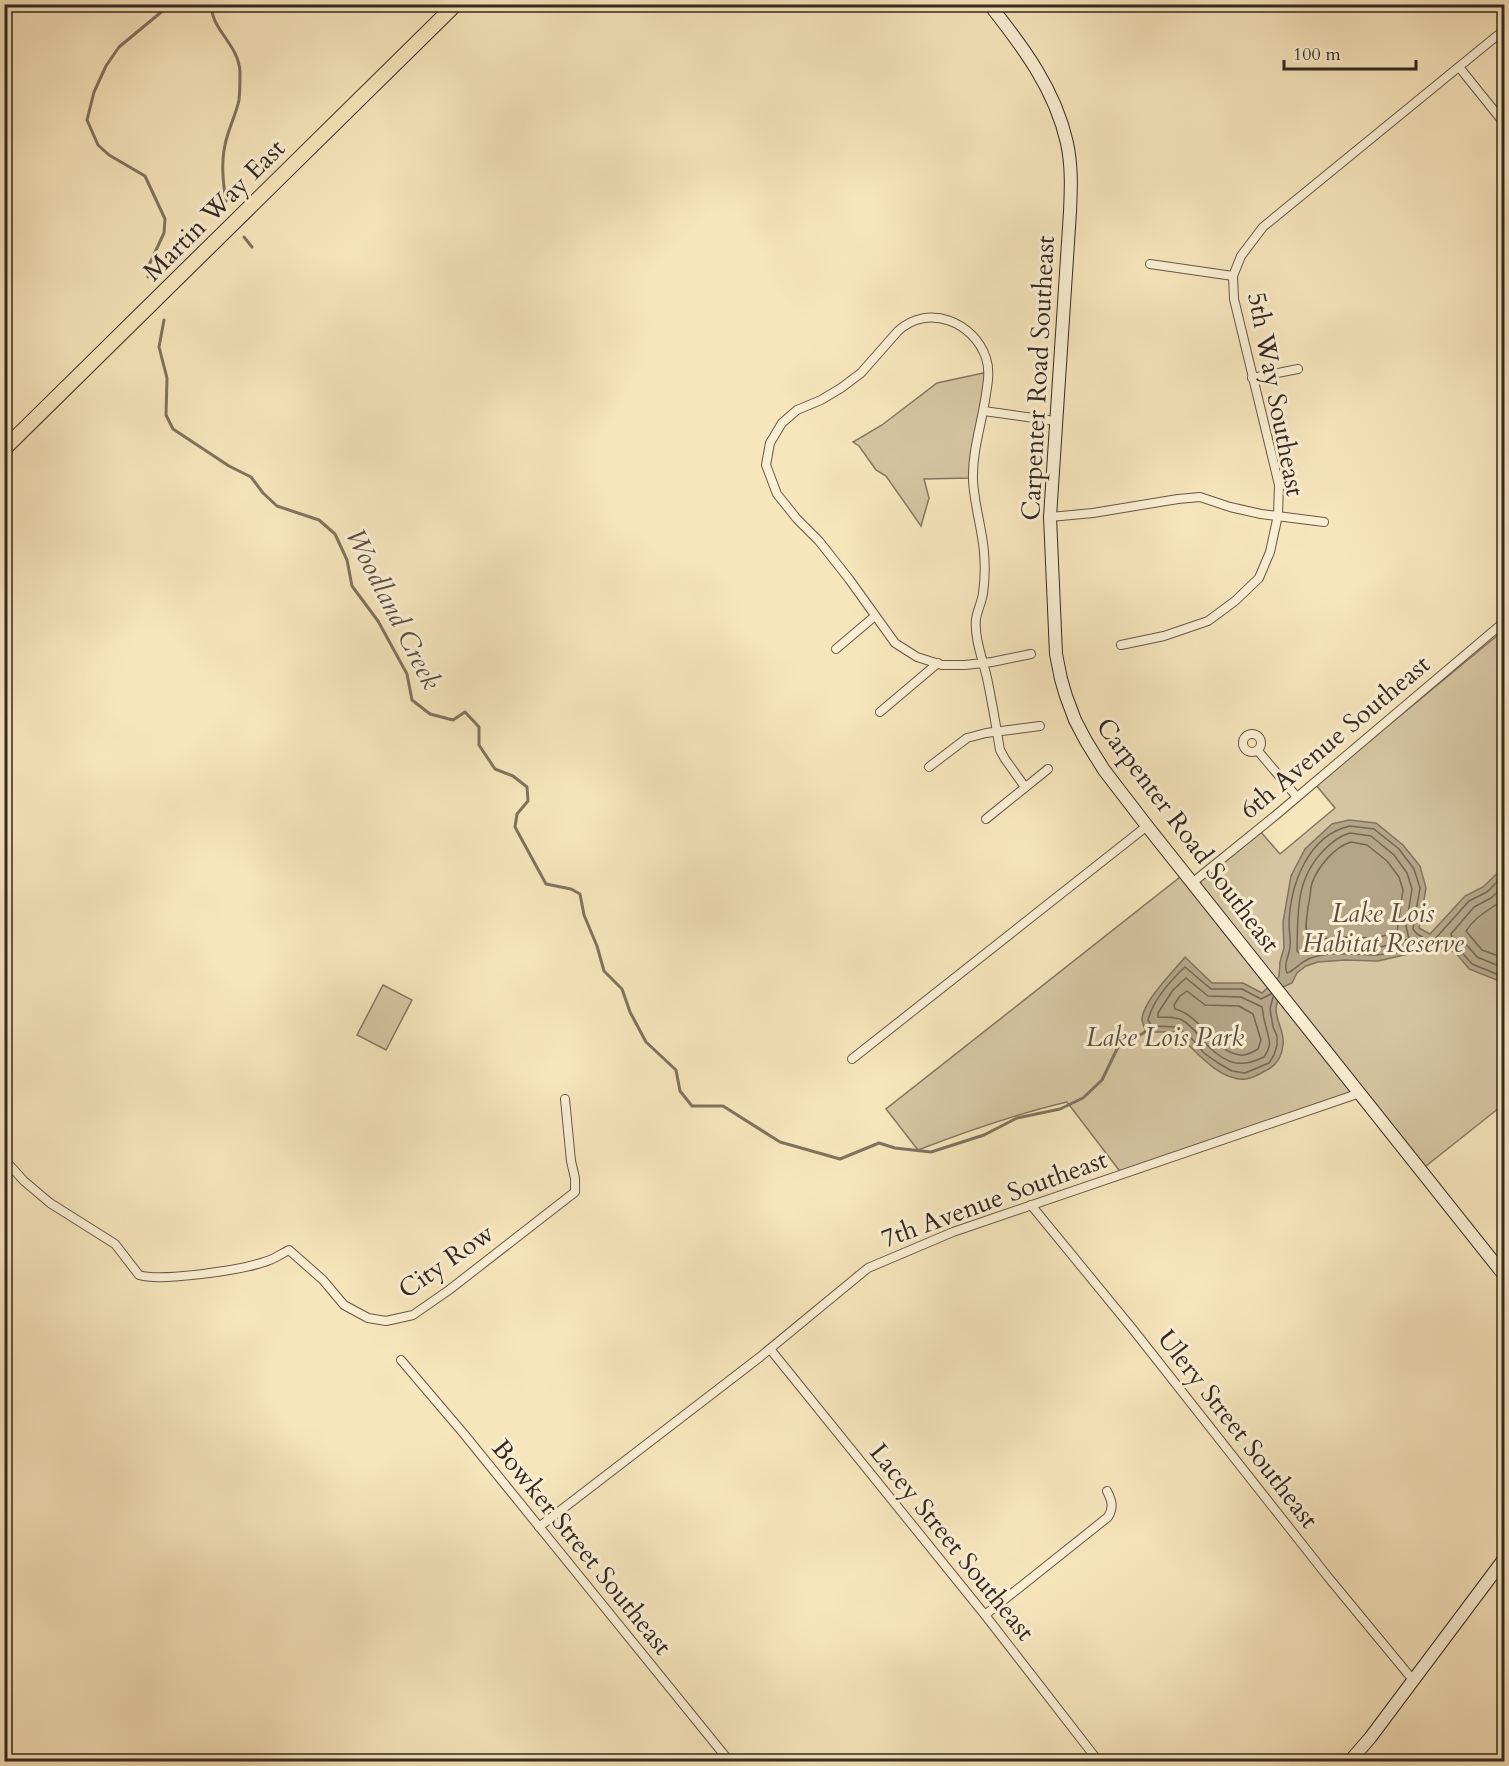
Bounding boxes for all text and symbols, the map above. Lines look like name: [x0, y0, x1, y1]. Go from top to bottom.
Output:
scale bar: [1284, 33, 1416, 71]
text: 100 m: [1293, 42, 1341, 67]
street label: Martin Way East: [135, 131, 293, 289]
street label: Carpenter Road Southeast: [1013, 235, 1063, 521]
street label: 5th Way Southeast: [1239, 289, 1313, 499]
water label: Woodland Creek: [336, 522, 450, 697]
street label: 6th Avenue Southeast: [1233, 647, 1437, 827]
street label: Carpenter Road Southeast: [1088, 710, 1288, 960]
park label: Lake Lois Habitat Reserve: [1302, 896, 1465, 961]
park label: Lake Lois Park: [1086, 1020, 1244, 1055]
street label: 7th Avenue Southeast: [876, 1142, 1112, 1256]
street label: City Row: [391, 1215, 501, 1307]
street label: Ulery Street Southeast: [1149, 1322, 1327, 1536]
street label: Bowker Street Southeast: [484, 1432, 680, 1662]
street label: Lacey Street Southeast: [861, 1436, 1043, 1648]

